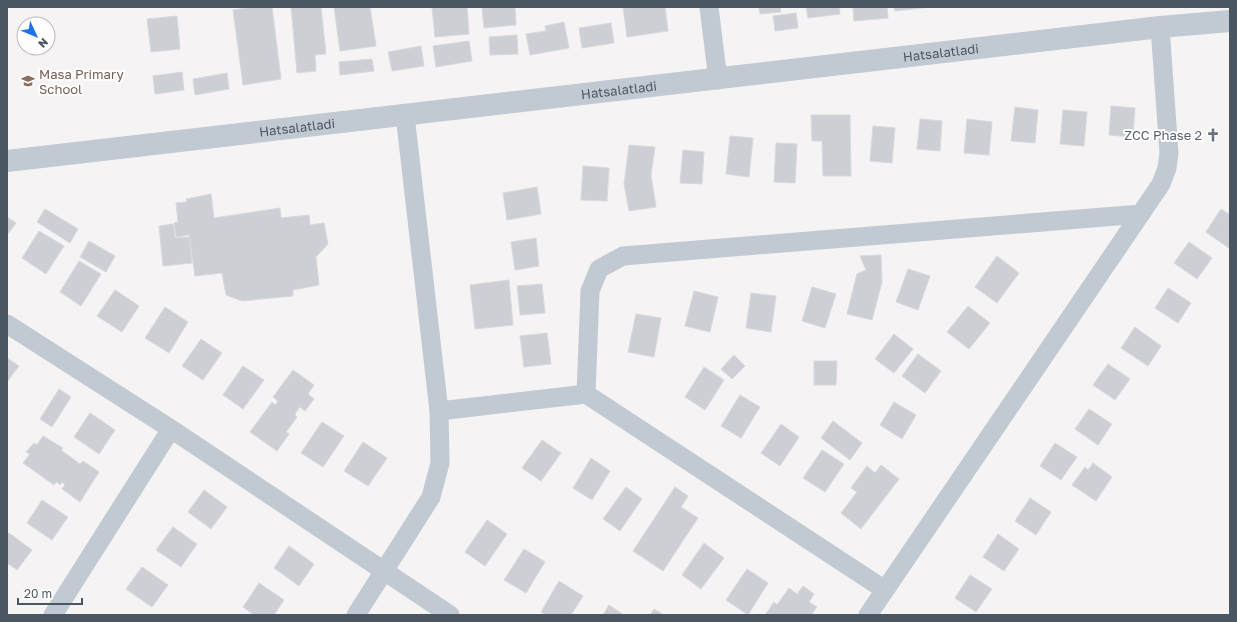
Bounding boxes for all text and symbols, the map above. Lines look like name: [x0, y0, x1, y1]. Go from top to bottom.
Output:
north arrow: [16, 16, 56, 56]
text: N: [36, 36, 51, 51]
street label: Hatsalatladi: [902, 40, 979, 65]
place label: Masa Primary School: [39, 66, 124, 97]
school or university icon: Masa Primary School: [20, 73, 36, 89]
street label: Hatsalatladi: [580, 78, 658, 102]
street label: Hatsalatladi: [258, 115, 336, 140]
place label: ZCC Phase 2: [1124, 127, 1202, 143]
church icon: ZCC Phase 2: [1205, 127, 1221, 143]
scale bar: [18, 580, 82, 606]
text: 20 m: [24, 586, 52, 601]

